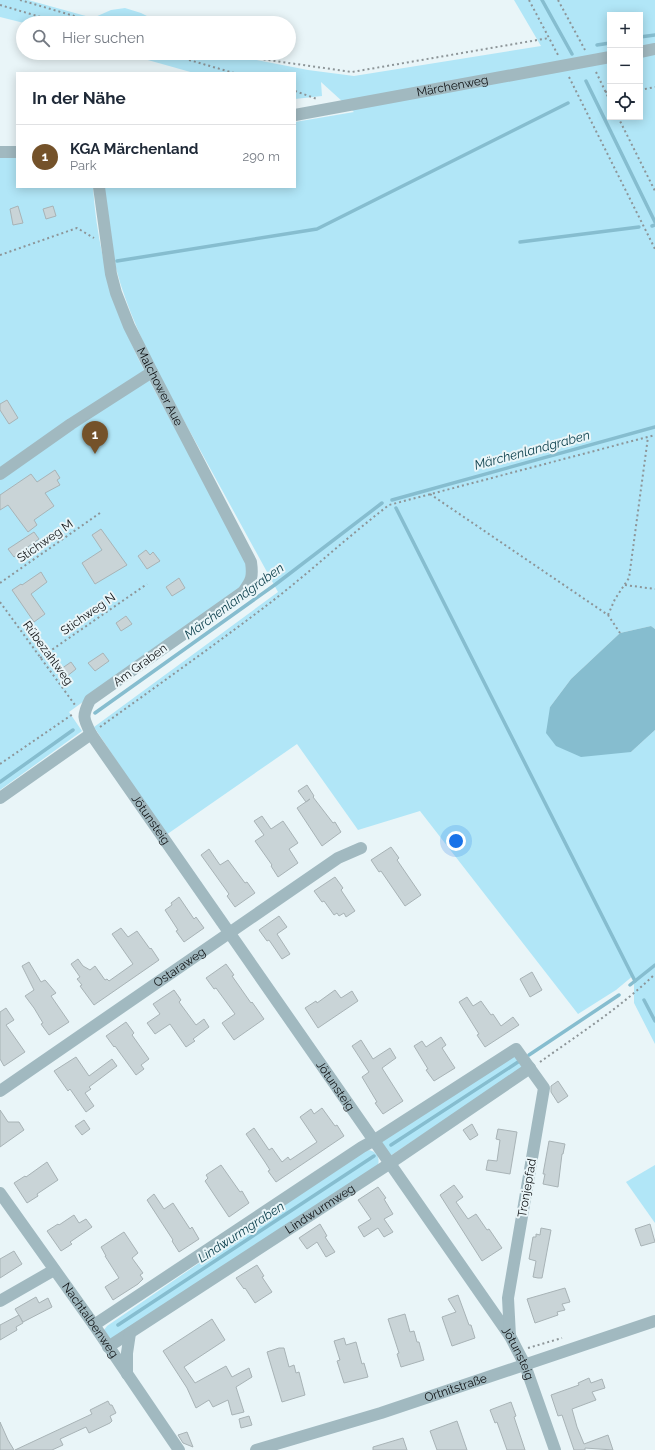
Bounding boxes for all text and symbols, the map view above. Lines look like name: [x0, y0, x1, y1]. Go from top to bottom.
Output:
map controls: [607, 12, 643, 120]
button: +: [607, 12, 643, 48]
search box: [16, 16, 296, 60]
icon: search: [30, 27, 52, 49]
text: Hier suchen: [62, 29, 145, 47]
button: −: [607, 48, 643, 84]
street label: Märchenweg: [415, 73, 489, 99]
button: locate: [607, 84, 643, 120]
text: In der Nähe: [32, 88, 126, 108]
text: KGA Märchenland: [70, 140, 198, 158]
text: 1: [42, 149, 48, 164]
text: 290 m: [242, 149, 280, 164]
text: Park: [70, 158, 97, 173]
street label: Malchower Aue: [134, 345, 186, 428]
pin: 1: [82, 421, 108, 454]
water label: Märchenlandgraben: [473, 427, 591, 473]
street label: Stichweg M: [14, 517, 76, 565]
water label: Märchenlandgraben: [181, 560, 287, 642]
street label: Stichweg N: [58, 590, 118, 638]
street label: Rübezahlweg: [20, 618, 76, 688]
street label: Am Graben: [110, 641, 170, 689]
street label: Jötunsteig: [129, 792, 173, 847]
your location: [446, 831, 466, 851]
street label: Ostaraweg: [151, 944, 208, 990]
street label: Jötunsteig: [313, 1058, 358, 1114]
street label: Tronjepfad: [515, 1158, 539, 1218]
street label: Lindwurmweg: [283, 1181, 357, 1237]
water label: Lindwurmgraben: [195, 1199, 287, 1265]
street label: Nachtalbenweg: [59, 1280, 121, 1361]
street label: Jötunsteig: [499, 1324, 537, 1382]
street label: Ortnitstraße: [422, 1371, 489, 1405]

